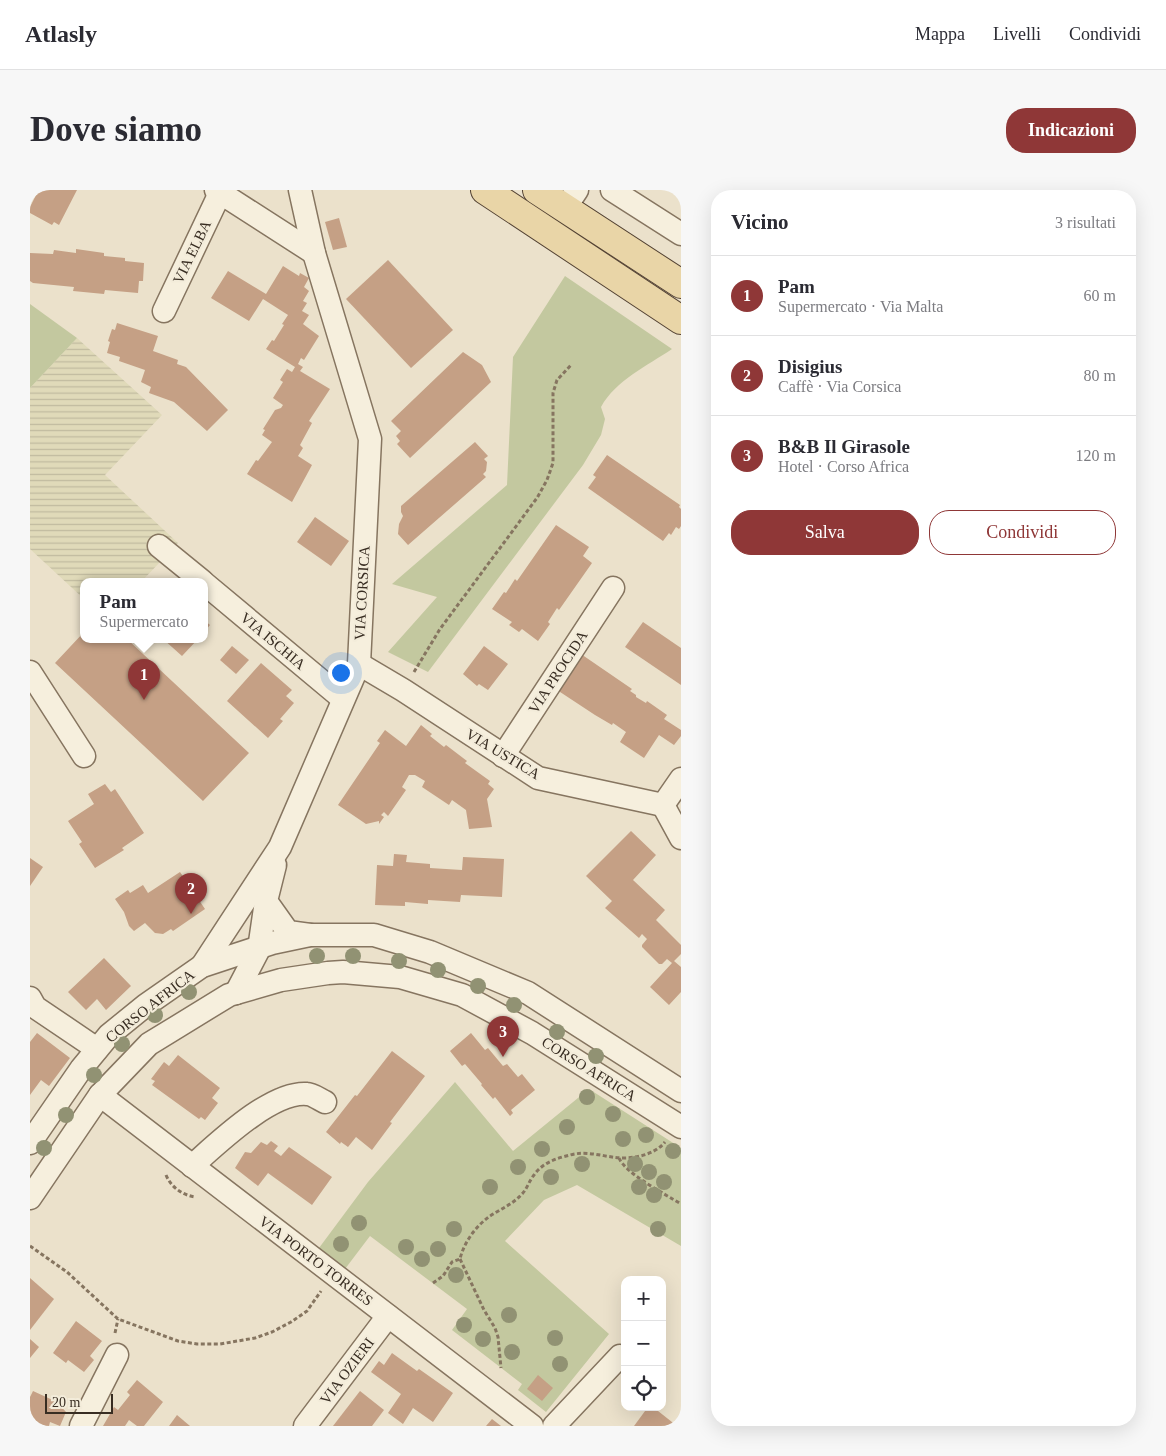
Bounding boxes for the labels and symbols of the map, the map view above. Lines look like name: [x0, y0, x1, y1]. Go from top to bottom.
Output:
street label: VIA ELBA: [170, 217, 214, 286]
street label: VIA CORSICA: [352, 545, 372, 641]
street label: VIA ISCHIA: [237, 609, 309, 673]
street label: VIA PROCIDA: [525, 627, 591, 716]
pin: 1: [128, 659, 160, 700]
your location: [328, 660, 354, 686]
street label: VIA USTICA: [463, 726, 543, 783]
pin: 2: [175, 873, 207, 914]
street label: CORSO AFRICA: [103, 966, 198, 1046]
pin: 3: [487, 1016, 519, 1057]
street label: CORSO AFRICA: [539, 1034, 639, 1104]
street label: VIA PORTO TORRES: [256, 1213, 376, 1309]
street label: VIA OZIERI: [317, 1335, 377, 1407]
scale bar: [45, 1391, 112, 1414]

